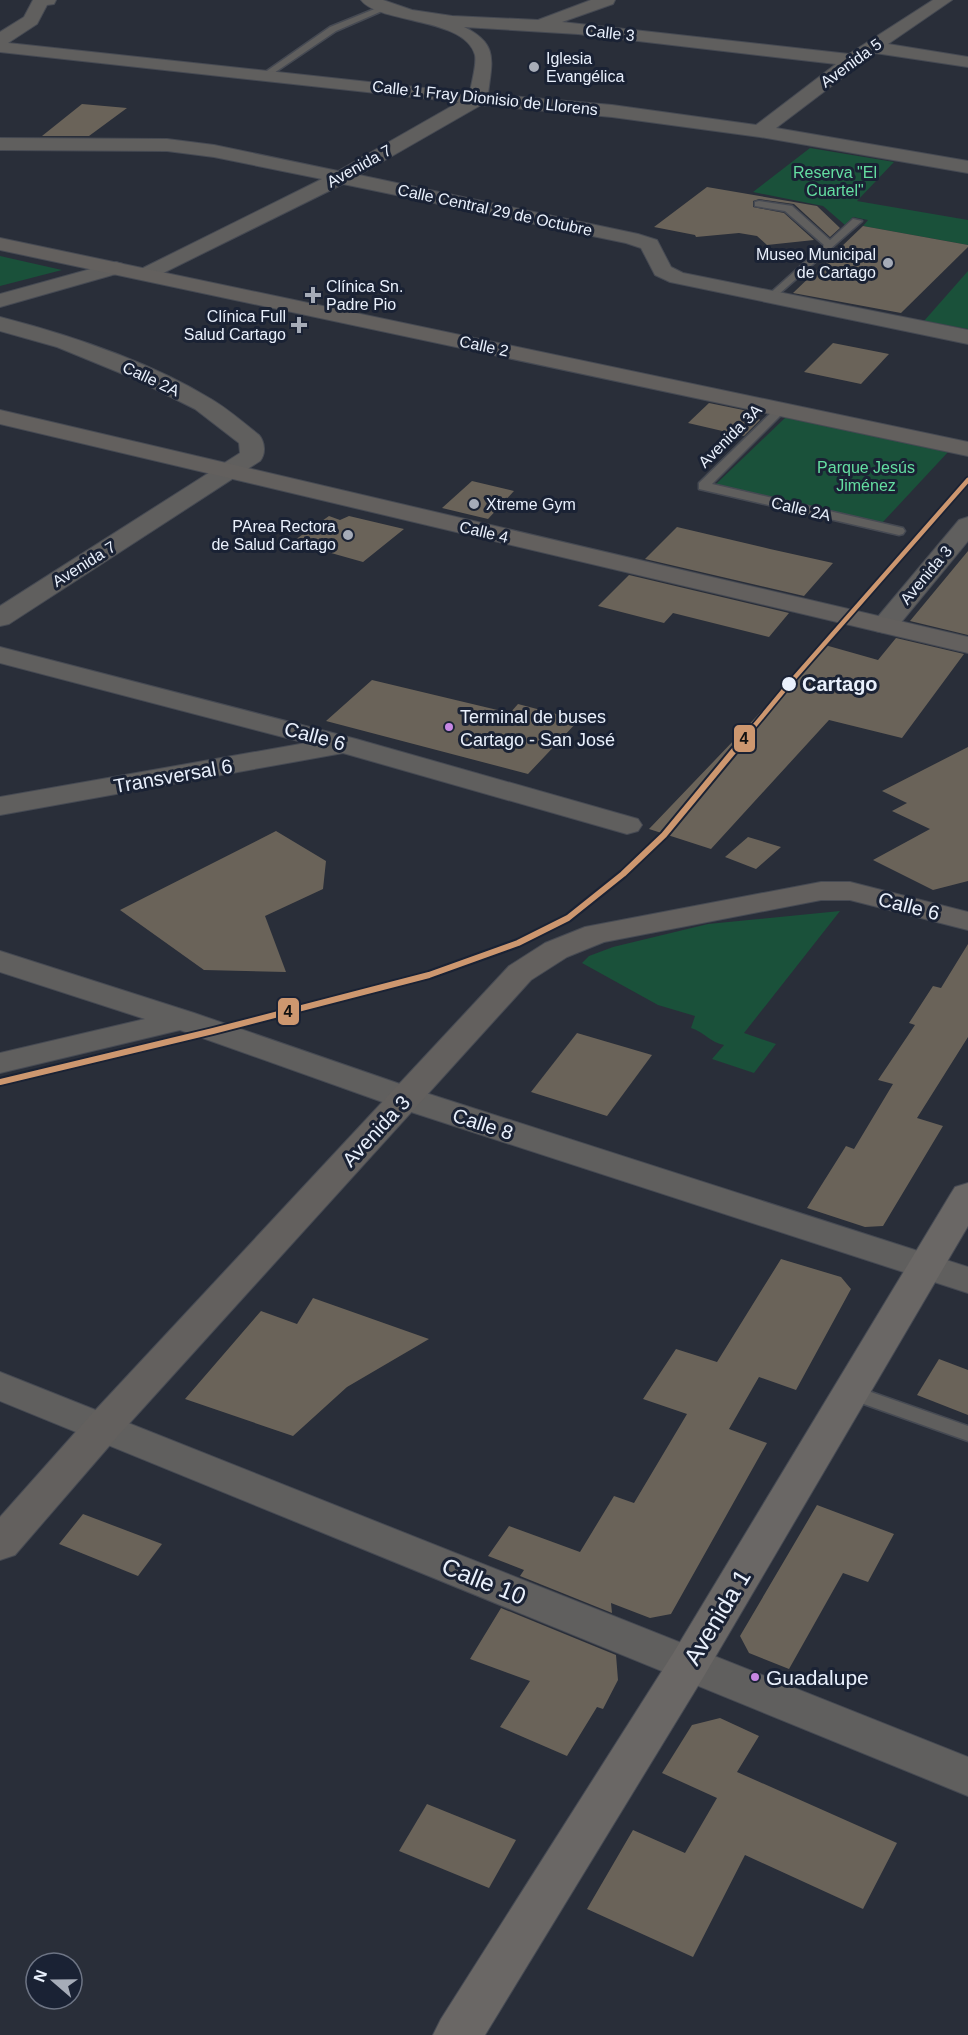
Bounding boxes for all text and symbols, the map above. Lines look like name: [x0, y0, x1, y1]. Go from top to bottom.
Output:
street label: Calle 3: [584, 22, 636, 44]
street label: Avenida 5: [817, 35, 885, 91]
place label: Iglesia Evangélica: [546, 50, 624, 85]
marker: Iglesia Evangélica: [527, 60, 541, 74]
street label: Calle 1 Fray Dionisio de Llorens: [371, 78, 599, 118]
street label: Avenida 7: [324, 141, 394, 191]
park label: Reserva "El Cuartel": [793, 164, 877, 199]
street label: Calle Central 29 de Octubre: [396, 181, 594, 239]
place label: Museo Municipal de Cartago: [756, 246, 876, 281]
marker: Museo Municipal de Cartago: [881, 256, 895, 270]
place label: Clínica Sn. Padre Pio: [326, 278, 403, 313]
marker: Clínica Sn. Padre Pio: [304, 286, 322, 304]
place label: Clínica Full Salud Cartago: [184, 308, 286, 343]
marker: Clínica Full Salud Cartago: [290, 316, 308, 334]
street label: Calle 2: [458, 333, 510, 360]
street label: Calle 2A: [120, 359, 182, 400]
street label: Avenida 3A: [695, 401, 765, 471]
park label: Parque Jesús Jiménez: [817, 459, 915, 494]
street label: Calle 2A: [770, 494, 833, 524]
place label: Xtreme Gym: [486, 496, 576, 513]
marker: Xtreme Gym: [467, 497, 481, 511]
place label: PArea Rectora de Salud Cartago: [211, 518, 336, 553]
street label: Calle 4: [458, 518, 510, 546]
marker: PArea Rectora de Salud Cartago: [341, 528, 355, 542]
street label: Avenida 7: [49, 538, 119, 590]
street label: Avenida 3: [897, 542, 955, 608]
place label: Cartago: [802, 673, 878, 695]
marker: Cartago: [780, 675, 798, 693]
place label: Terminal de buses Cartago - San José: [460, 707, 615, 750]
street label: Calle 6: [282, 717, 348, 755]
marker: Terminal de buses Cartago - San José: [443, 721, 455, 733]
line badge: 4: [733, 724, 756, 753]
text: 4: [740, 730, 749, 747]
street label: Transversal 6: [112, 755, 234, 797]
street label: Calle 6: [876, 888, 942, 924]
line badge: 4: [277, 997, 300, 1026]
text: 4: [284, 1003, 293, 1020]
street label: Avenida 3: [338, 1091, 414, 1171]
street label: Calle 8: [450, 1104, 516, 1144]
street label: Calle 10: [438, 1552, 530, 1610]
street label: Avenida 1: [678, 1564, 756, 1670]
place label: Guadalupe: [766, 1666, 869, 1689]
marker: Guadalupe: [749, 1671, 761, 1683]
north arrow: [24, 1951, 84, 2011]
text: N: [30, 1968, 50, 1984]

